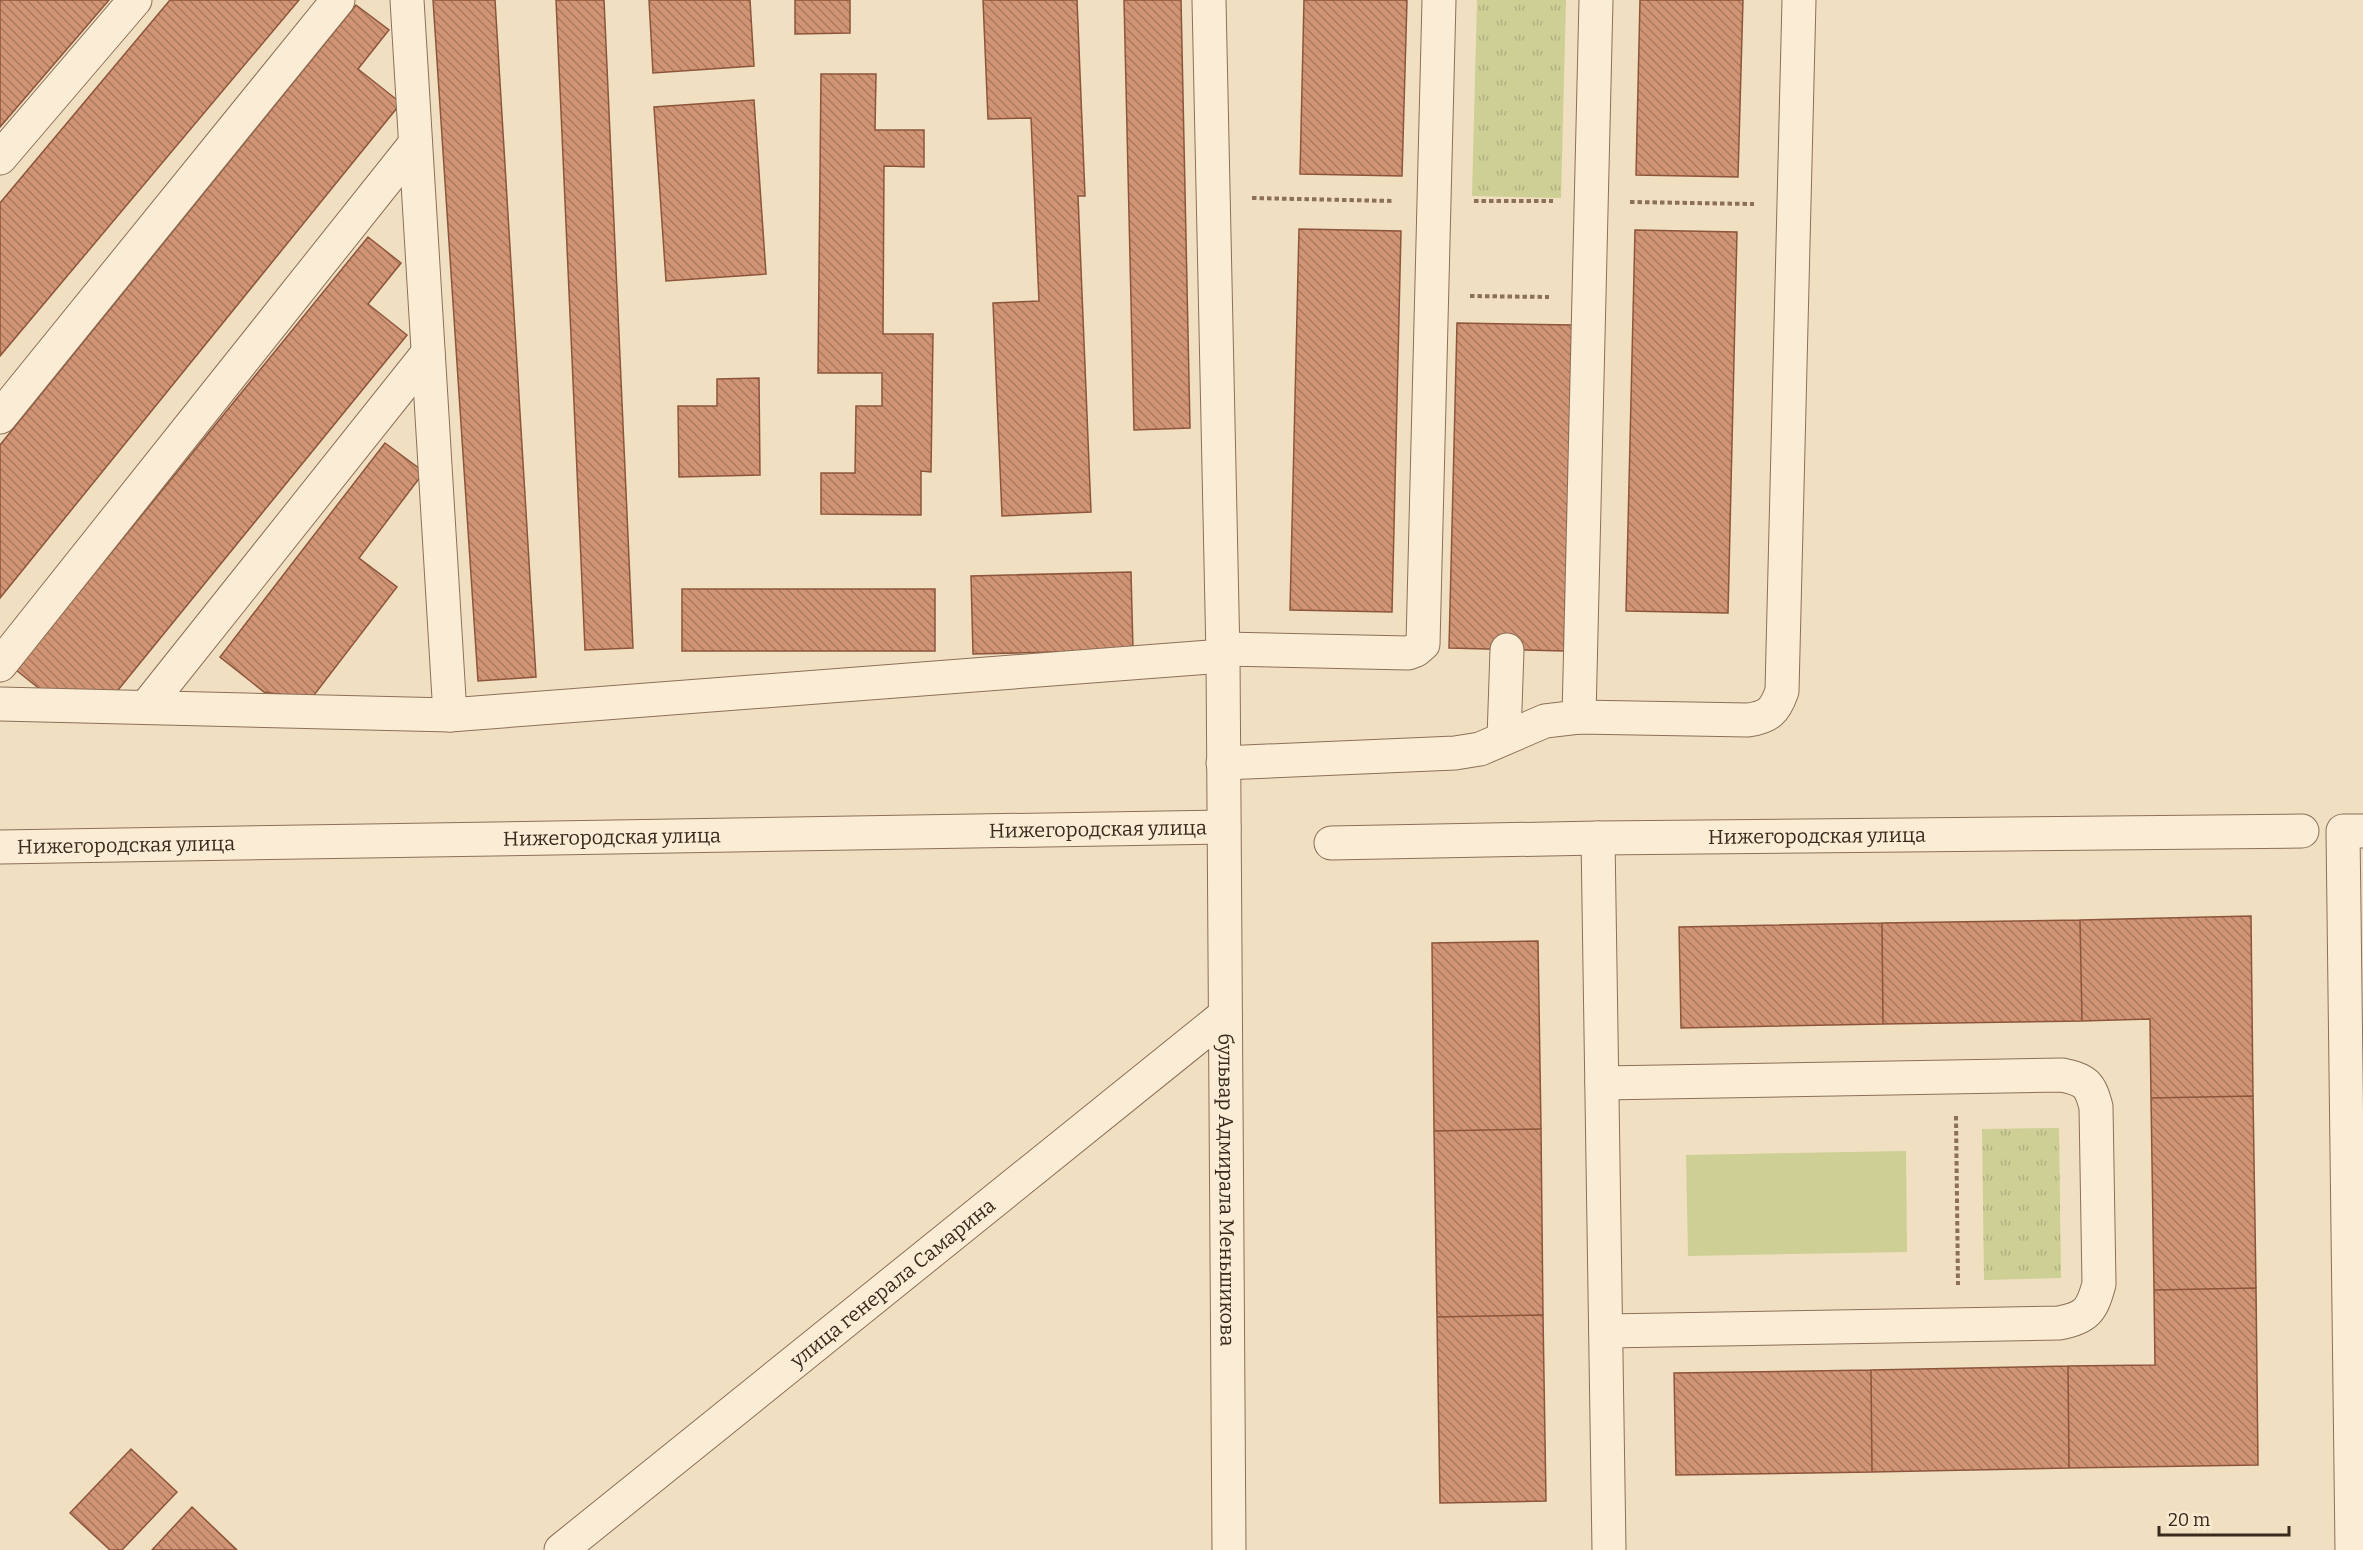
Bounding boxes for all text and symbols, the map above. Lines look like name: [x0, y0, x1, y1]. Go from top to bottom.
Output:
street label: Нижегородская улица: [989, 815, 1207, 843]
street label: Нижегородская улица: [503, 823, 721, 851]
street label: Нижегородская улица: [1708, 823, 1926, 849]
street label: Нижегородская улица: [17, 831, 235, 859]
street label: бульвар Адмирала Меньшикова: [1214, 1033, 1240, 1346]
street label: улица генерала Самарина: [785, 1193, 1000, 1373]
scale bar: [2159, 1499, 2290, 1537]
text: 20 m: [2168, 1509, 2210, 1531]

